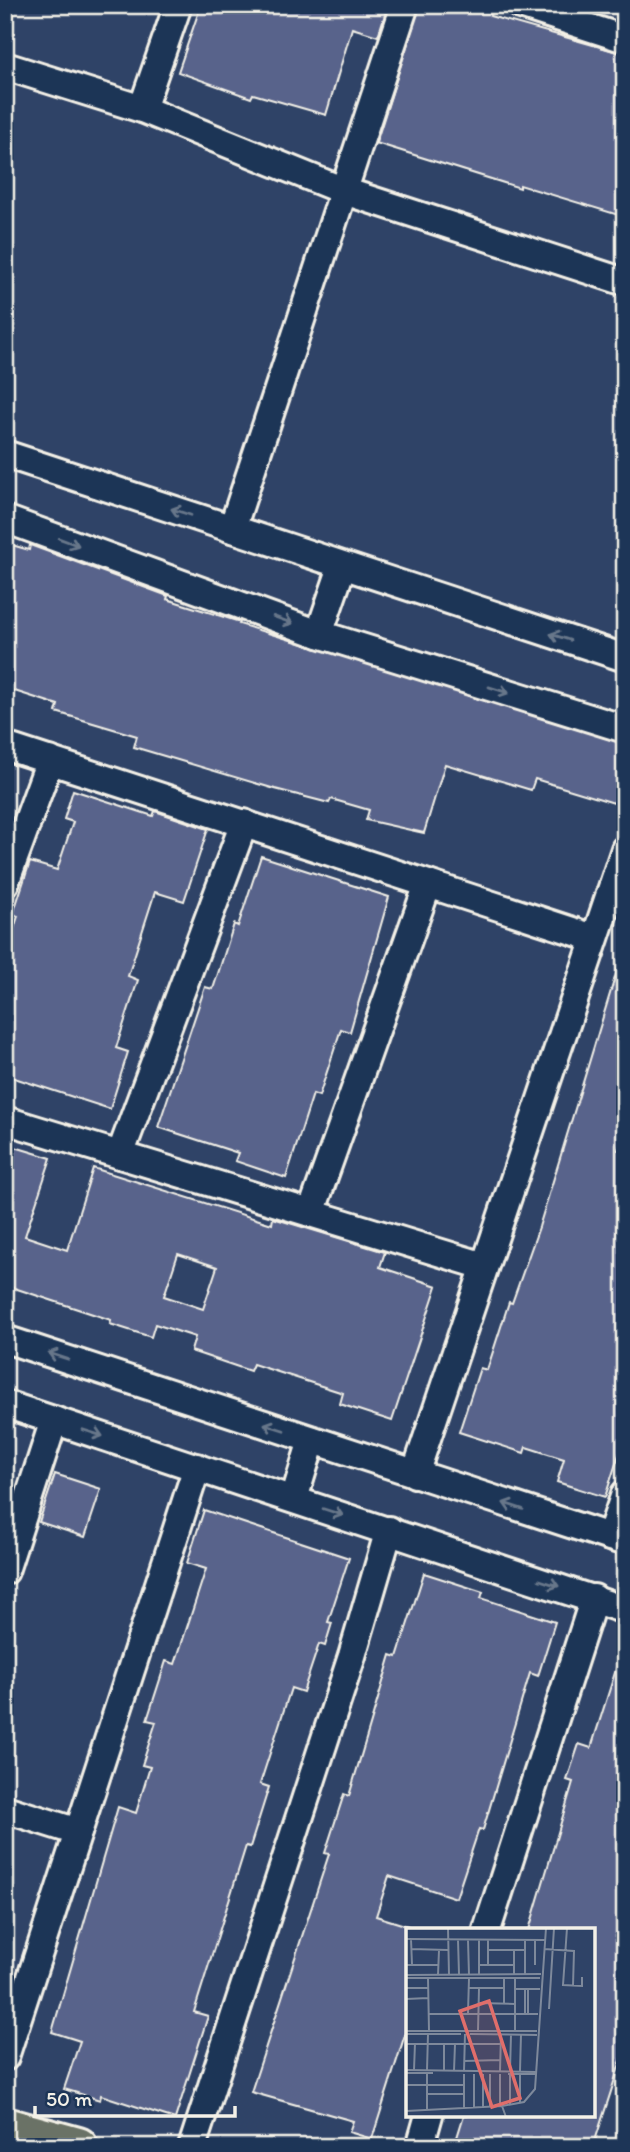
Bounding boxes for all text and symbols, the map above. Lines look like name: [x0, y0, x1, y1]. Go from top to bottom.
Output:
one-way arrow: [170, 505, 192, 517]
one-way arrow: [58, 537, 80, 549]
one-way arrow: [271, 615, 293, 628]
one-way arrow: [549, 630, 571, 642]
one-way arrow: [488, 685, 510, 697]
one-way arrow: [47, 1349, 69, 1361]
one-way arrow: [263, 1420, 285, 1433]
one-way arrow: [82, 1428, 104, 1440]
one-way arrow: [503, 1499, 525, 1511]
one-way arrow: [321, 1507, 343, 1519]
one-way arrow: [537, 1578, 559, 1590]
inset map: [406, 1928, 595, 2117]
scale bar: [35, 2075, 234, 2119]
text: 50 m: [46, 2086, 93, 2111]

